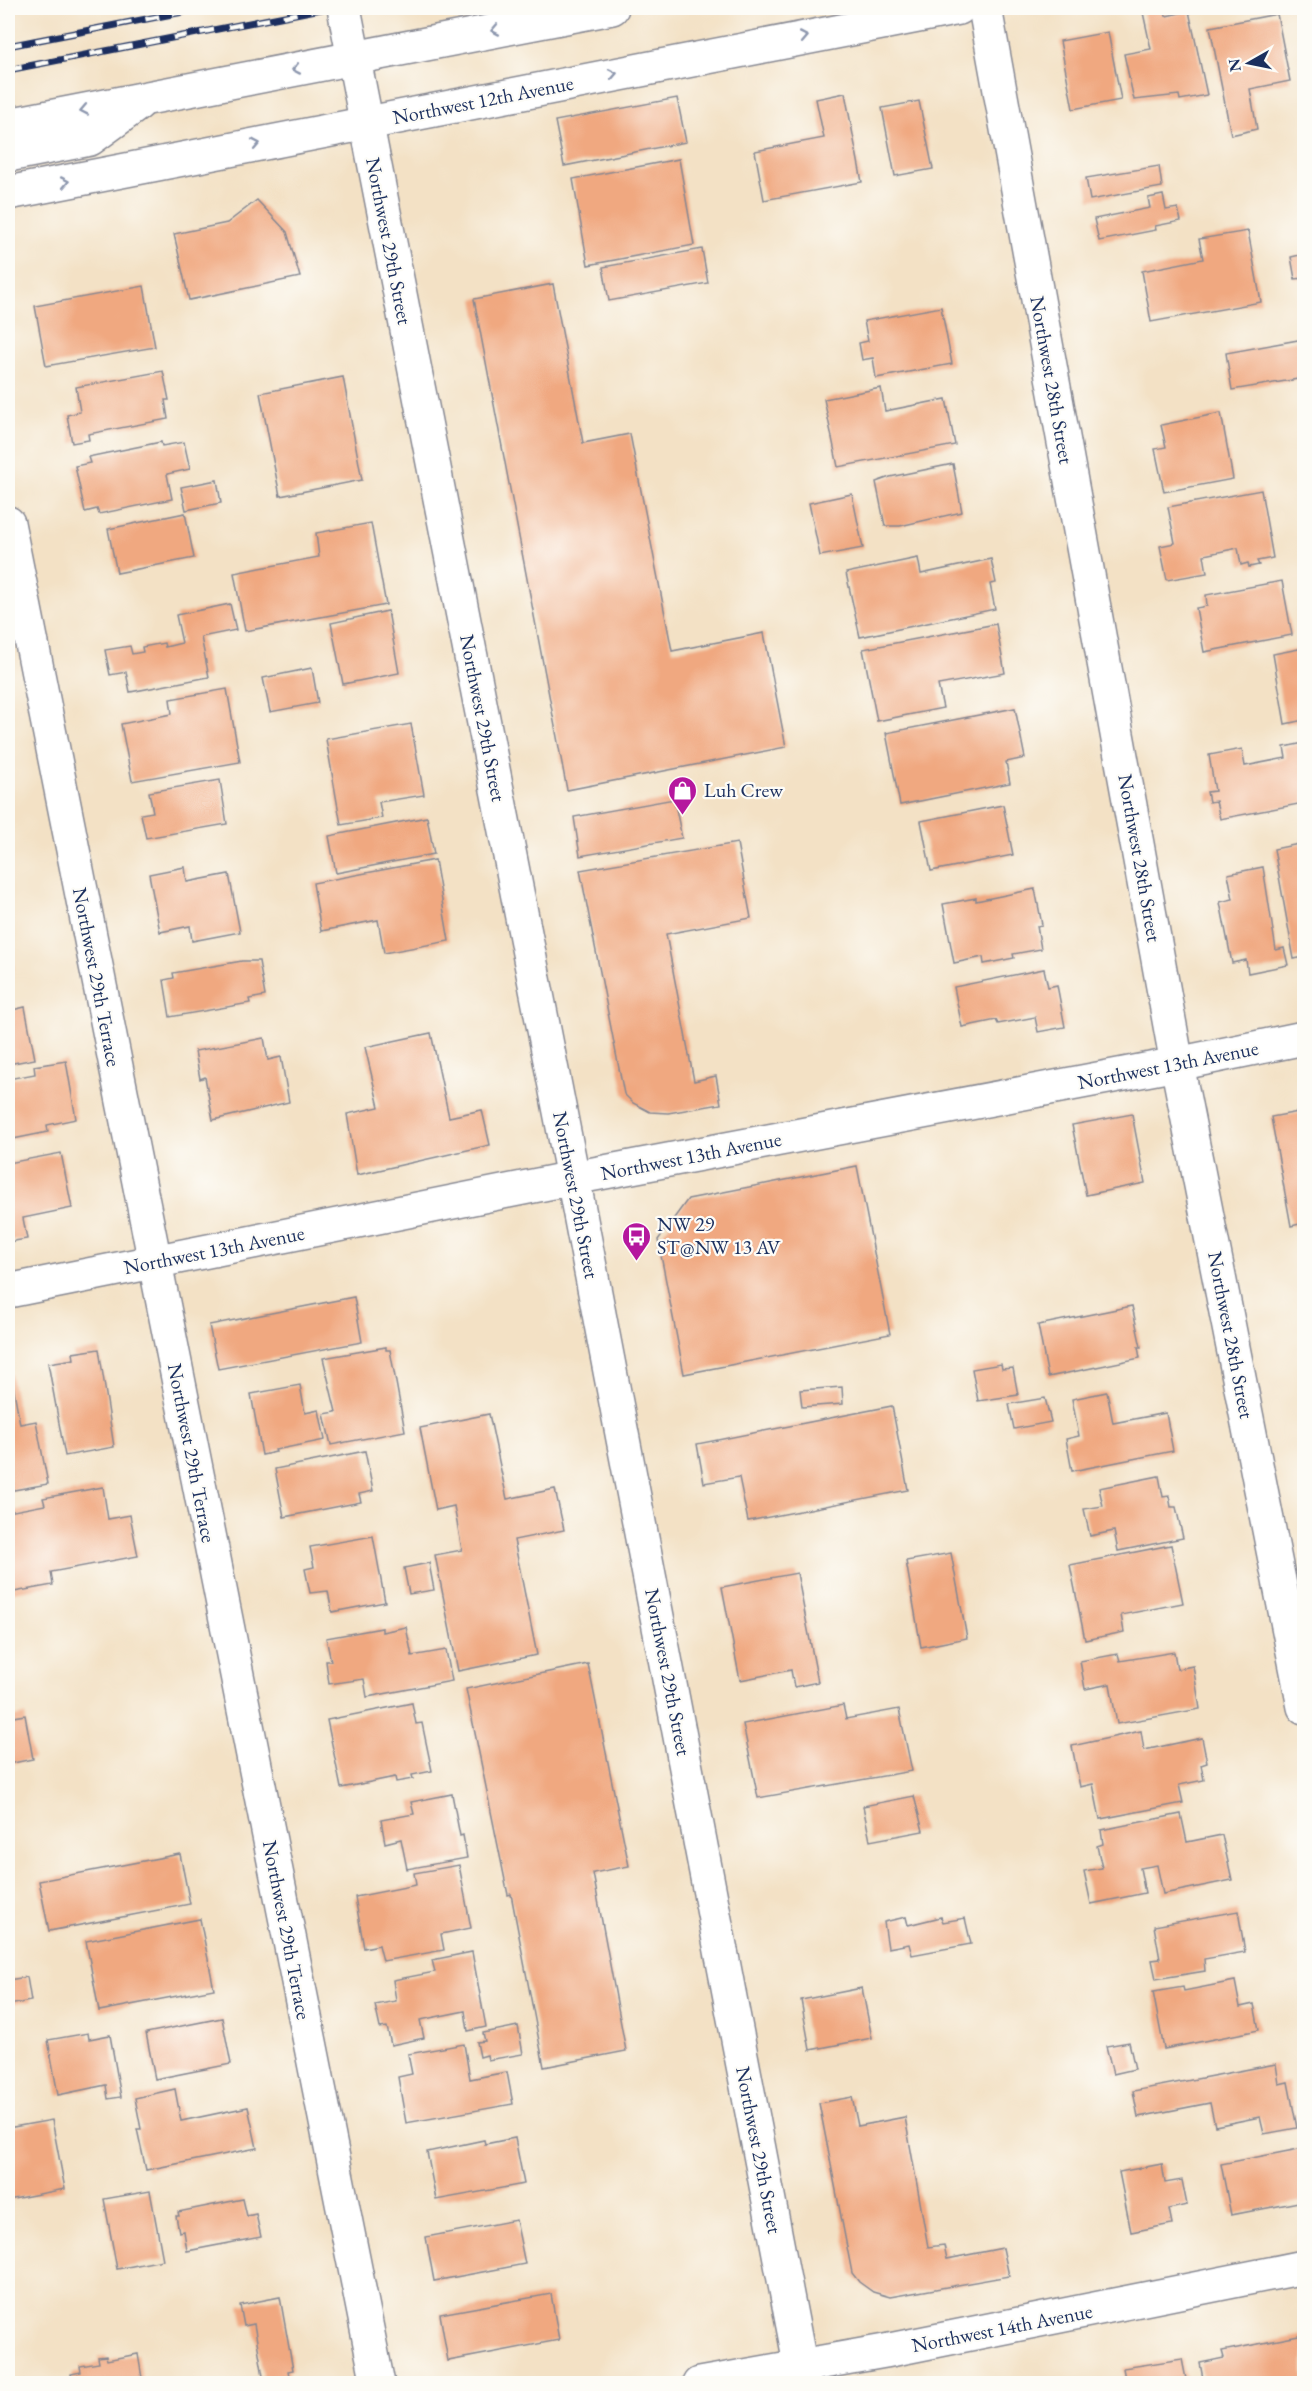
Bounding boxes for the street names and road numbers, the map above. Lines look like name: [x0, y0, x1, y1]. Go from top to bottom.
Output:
street label: Northwest 12th Avenue: [390, 70, 576, 130]
street label: Northwest 29th Street: [360, 155, 418, 328]
street label: Northwest 28th Street: [1024, 294, 1080, 467]
street label: Northwest 29th Street: [454, 632, 512, 805]
street label: Northwest 28th Street: [1112, 772, 1168, 945]
street label: Northwest 29th Terrace: [67, 885, 127, 1069]
street label: Northwest 13th Avenue: [1075, 1035, 1261, 1095]
street label: Northwest 29th Street: [547, 1109, 605, 1282]
street label: Northwest 13th Avenue: [598, 1126, 784, 1186]
street label: Northwest 13th Avenue: [121, 1220, 307, 1280]
street label: Northwest 28th Street: [1202, 1249, 1260, 1422]
street label: Northwest 29th Terrace: [162, 1361, 222, 1545]
street label: Northwest 29th Street: [639, 1586, 697, 1759]
street label: Northwest 29th Terrace: [257, 1838, 317, 2022]
street label: Northwest 29th Street: [730, 2064, 788, 2237]
street label: Northwest 14th Avenue: [909, 2298, 1095, 2358]

